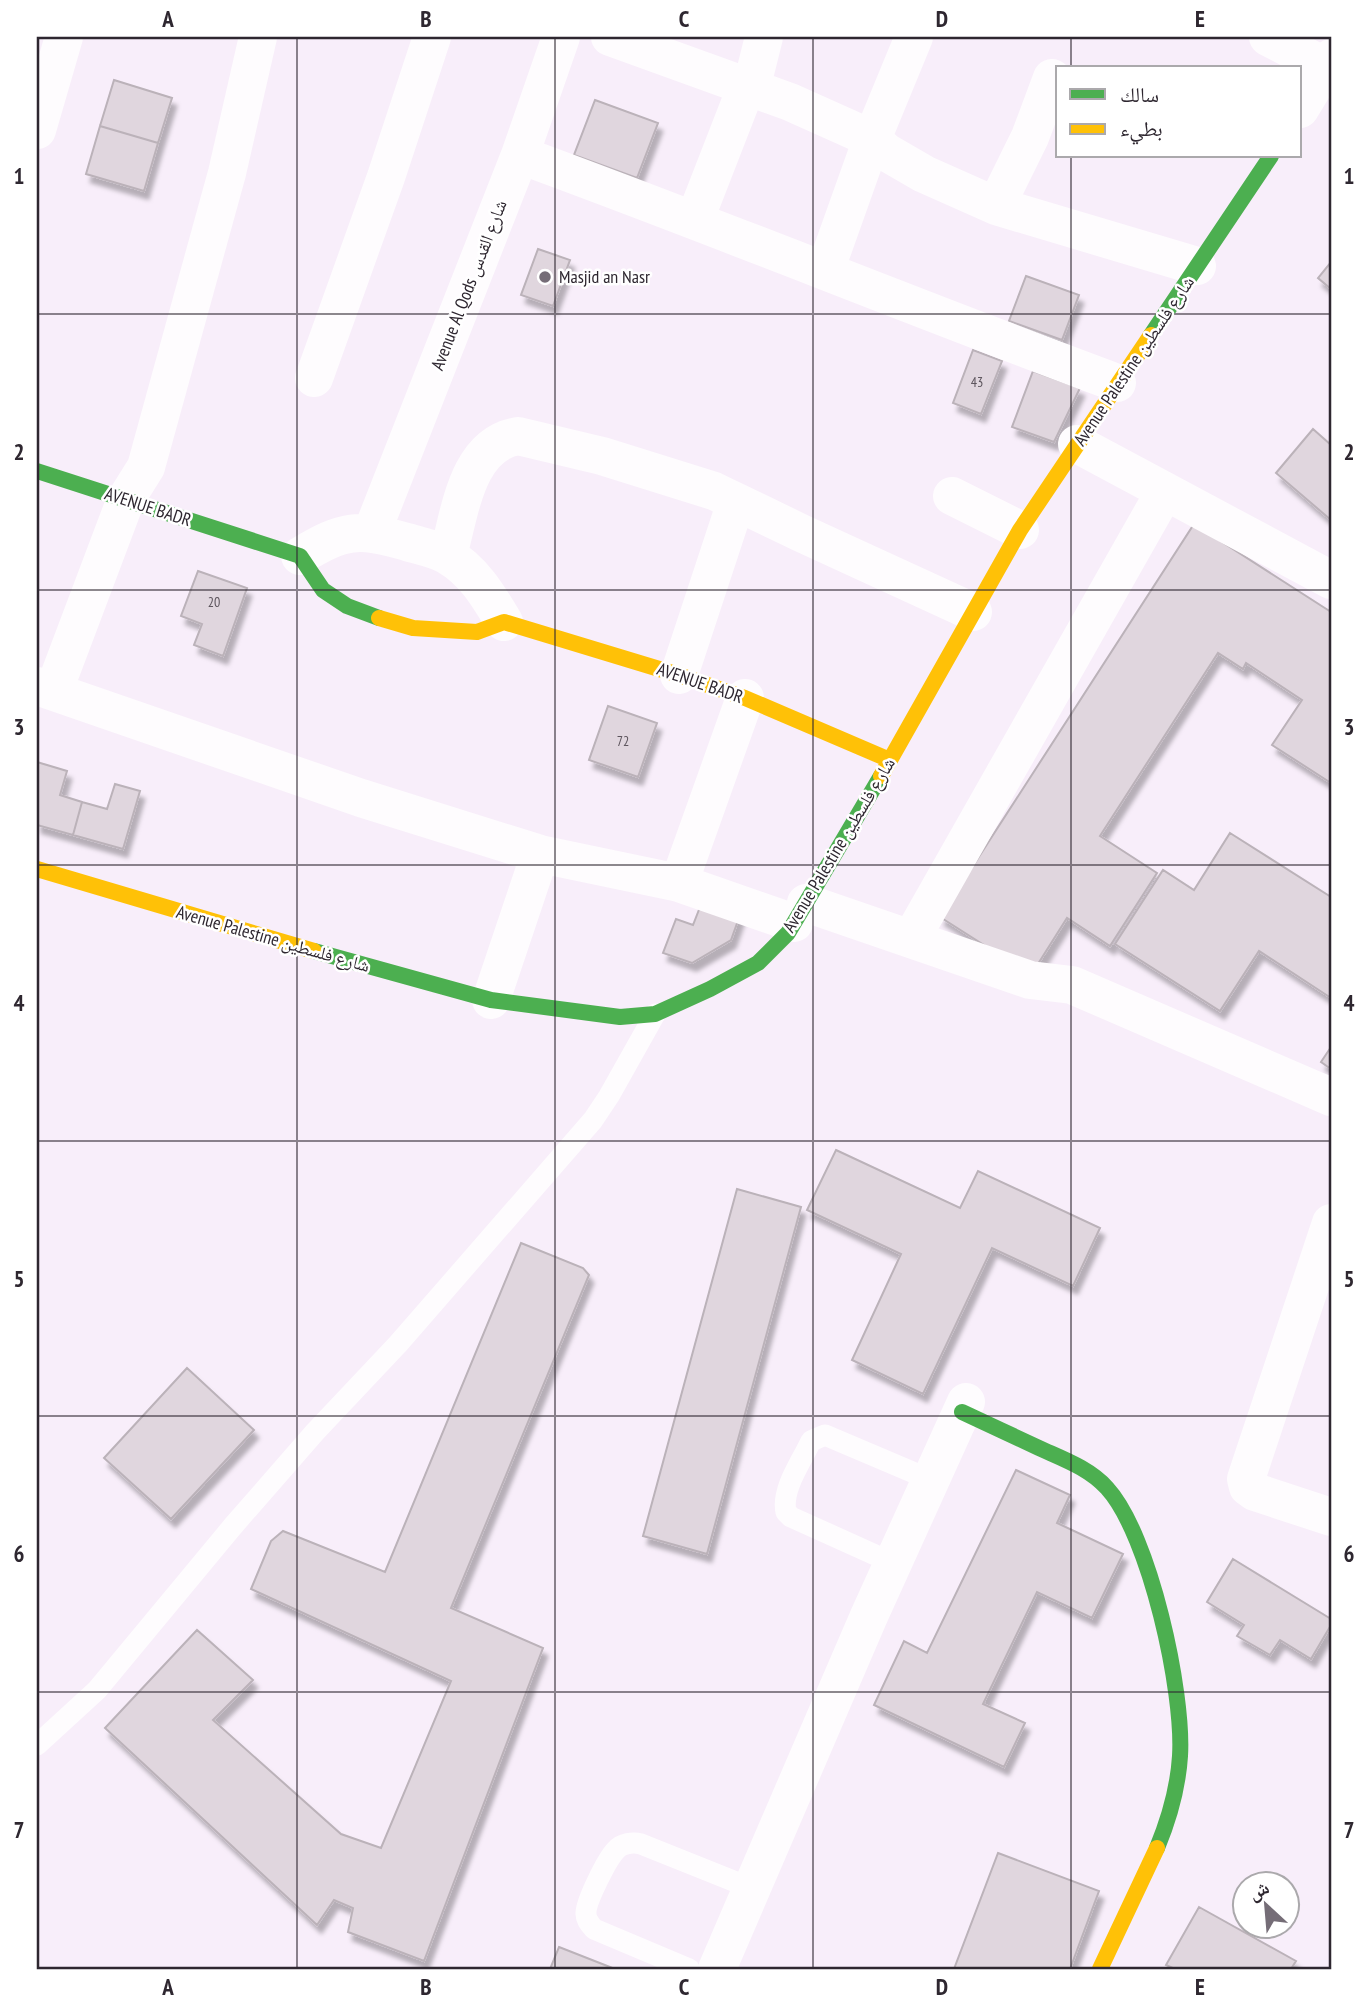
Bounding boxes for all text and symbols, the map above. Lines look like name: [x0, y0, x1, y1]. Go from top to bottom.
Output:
text: A: [161, 4, 174, 33]
text: B: [420, 4, 432, 33]
text: C: [679, 4, 690, 33]
text: D: [936, 4, 948, 33]
text: E: [1195, 4, 1205, 33]
legend: [1056, 66, 1302, 158]
text: سالك: [1120, 81, 1159, 108]
text: بطيء: [1120, 115, 1163, 145]
text: 1: [14, 161, 25, 190]
text: 1: [1344, 161, 1355, 190]
street label: Avenue Al Qods شارع القدس: [425, 196, 512, 373]
place label: Masjid an Nasr: [559, 265, 650, 288]
marker: Masjid an Nasr: [537, 269, 553, 285]
street label: Avenue Palestine شارع فلسطين: [1068, 271, 1199, 450]
house number: 43: [971, 373, 983, 391]
text: 2: [14, 437, 25, 466]
text: 2: [1344, 437, 1355, 466]
street label: AVENUE BADR: [102, 482, 195, 531]
house number: 20: [208, 593, 220, 611]
street label: AVENUE BADR: [654, 657, 747, 708]
text: 3: [14, 712, 25, 741]
text: 3: [1344, 712, 1355, 741]
house number: 72: [617, 732, 629, 750]
street label: Avenue Palestine شارع فلسطين: [777, 753, 900, 936]
street label: Avenue Palestine شارع فلسطين: [174, 900, 373, 977]
text: 4: [14, 988, 25, 1017]
text: 4: [1344, 988, 1355, 1017]
text: 5: [14, 1264, 25, 1293]
text: 5: [1344, 1264, 1355, 1293]
text: 6: [14, 1539, 25, 1568]
text: 6: [1344, 1539, 1355, 1568]
text: 7: [14, 1815, 25, 1844]
text: 7: [1344, 1815, 1355, 1844]
north arrow: [1232, 1870, 1302, 1940]
text: ش: [1244, 1875, 1273, 1905]
text: A: [161, 1972, 174, 2001]
text: B: [420, 1972, 432, 2001]
text: C: [679, 1972, 690, 2001]
text: D: [936, 1972, 948, 2001]
text: E: [1195, 1972, 1205, 2001]

